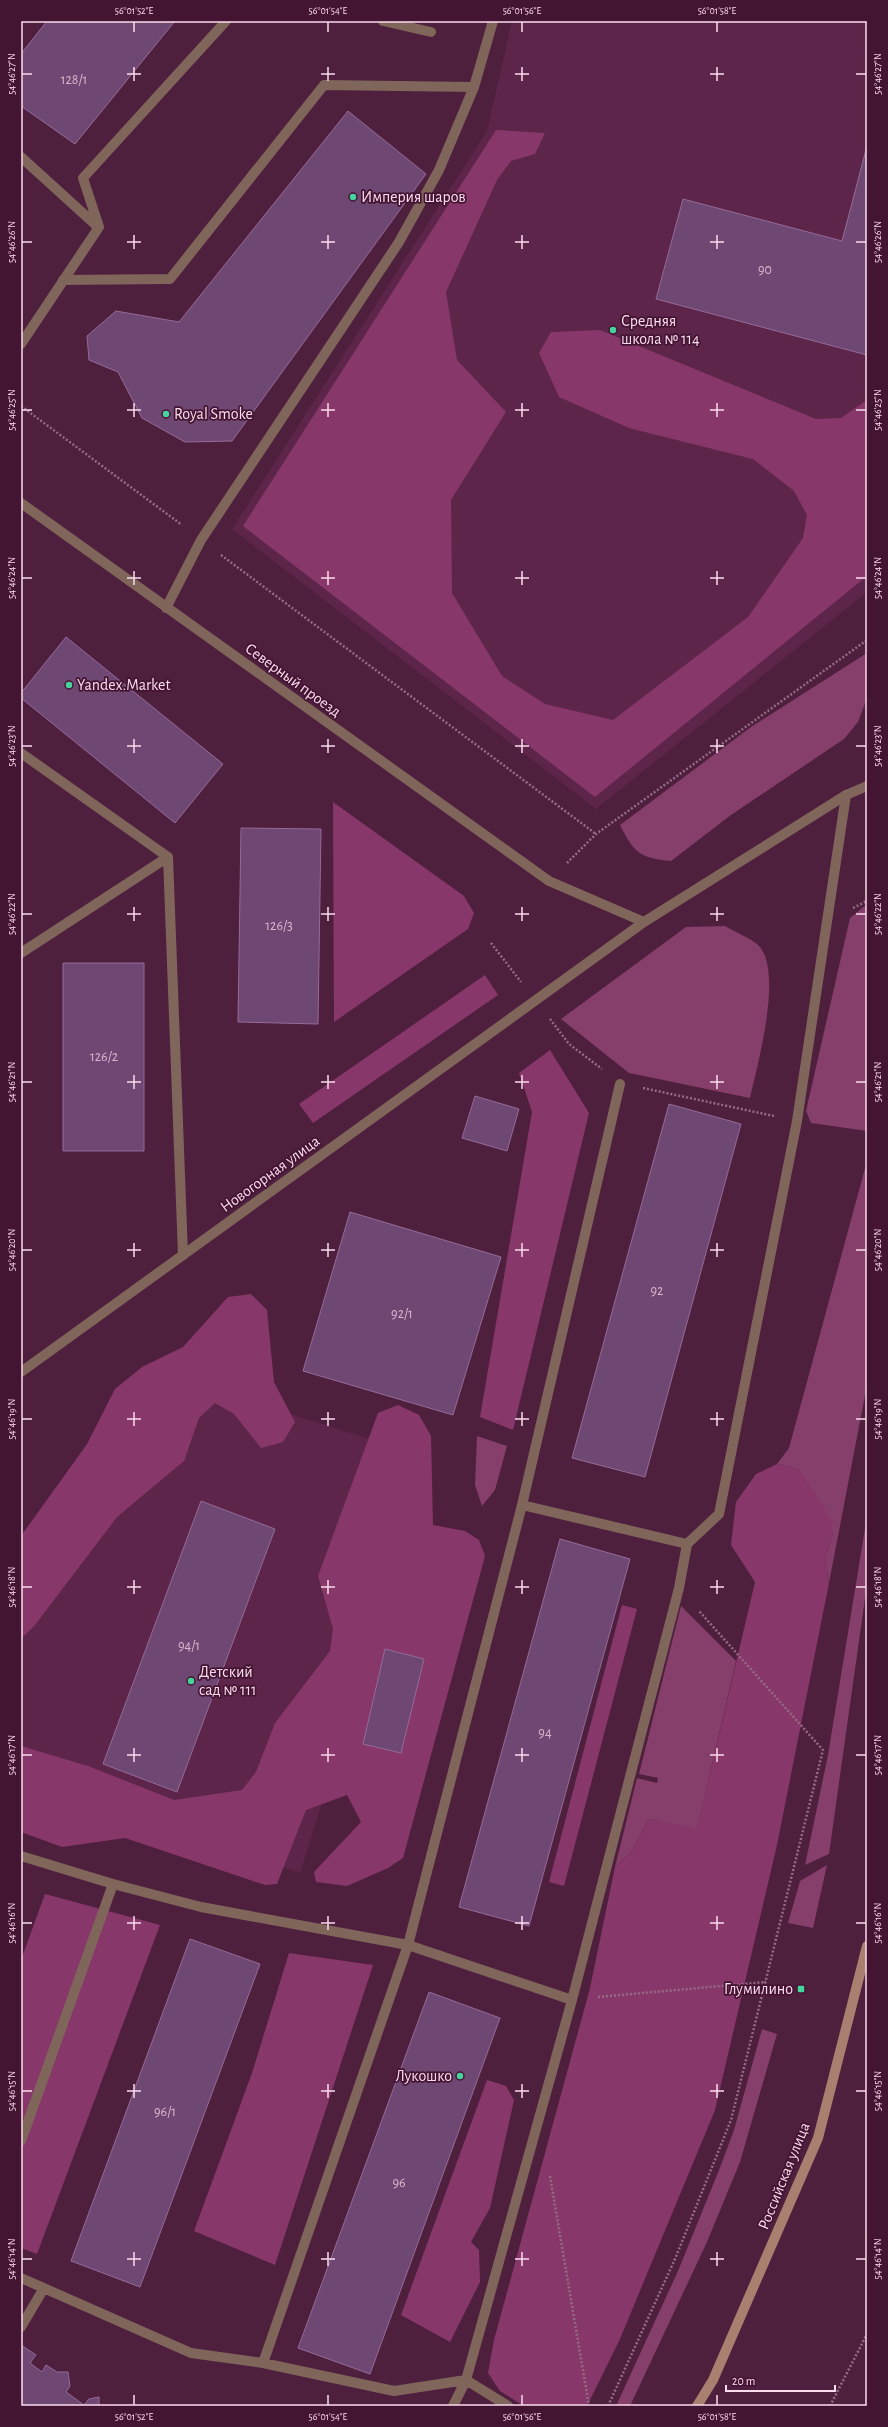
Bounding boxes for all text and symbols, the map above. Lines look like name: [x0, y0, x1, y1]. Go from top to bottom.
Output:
text: 56°01'52"E: [115, 6, 153, 16]
text: 56°01'54"E: [309, 6, 348, 16]
text: 56°01'56"E: [503, 6, 542, 16]
text: 56°01'58"E: [698, 6, 737, 16]
text: 54°46'27"N: [7, 53, 17, 95]
text: 54°46'27"N: [873, 53, 883, 95]
house number: 128/1: [61, 73, 87, 87]
place label: Империя шаров: [361, 189, 466, 205]
marker: Империя шаров: [348, 192, 358, 202]
text: 54°46'26"N: [7, 221, 17, 263]
text: 54°46'26"N: [873, 221, 883, 263]
house number: 90: [758, 263, 772, 277]
place label: Средняя школа № 114: [621, 313, 700, 347]
marker: Средняя школа № 114: [608, 325, 618, 335]
text: 54°46'25"N: [7, 389, 17, 431]
text: 54°46'25"N: [873, 389, 883, 431]
place label: Royal Smoke: [174, 406, 253, 423]
marker: Royal Smoke: [161, 409, 171, 419]
text: 54°46'24"N: [7, 557, 17, 599]
text: 54°46'24"N: [873, 557, 883, 599]
street label: Северный проезд: [242, 640, 344, 720]
place label: Yandex.Market: [77, 677, 171, 693]
marker: Yandex.Market: [64, 680, 74, 690]
text: 54°46'23"N: [7, 725, 17, 767]
text: 54°46'23"N: [873, 725, 883, 767]
text: 54°46'22"N: [7, 893, 17, 935]
text: 54°46'22"N: [873, 893, 883, 935]
house number: 126/3: [265, 919, 293, 933]
house number: 126/2: [90, 1050, 118, 1064]
text: 54°46'21"N: [7, 1062, 17, 1102]
text: 54°46'21"N: [873, 1062, 883, 1102]
street label: Новогорная улица: [217, 1133, 323, 1216]
text: 54°46'20"N: [7, 1229, 17, 1271]
text: 54°46'20"N: [873, 1229, 883, 1271]
house number: 92: [651, 1284, 663, 1298]
house number: 92/1: [391, 1307, 413, 1321]
text: 54°46'19"N: [7, 1399, 17, 1439]
text: 54°46'19"N: [873, 1399, 883, 1439]
text: 54°46'18"N: [7, 1567, 17, 1607]
text: 54°46'18"N: [873, 1567, 883, 1607]
house number: 94/1: [178, 1639, 200, 1653]
place label: Детский сад № 111: [199, 1664, 256, 1698]
marker: Детский сад № 111: [186, 1676, 196, 1686]
house number: 94: [538, 1726, 552, 1740]
text: 54°46'17"N: [7, 1735, 17, 1775]
text: 54°46'17"N: [873, 1735, 883, 1775]
text: 54°46'16"N: [7, 1903, 17, 1943]
text: 54°46'16"N: [873, 1903, 883, 1943]
place label: Глумилино: [724, 1981, 793, 1998]
marker: Глумилино: [796, 1984, 806, 1994]
place label: Лукошко: [395, 2068, 452, 2085]
text: 54°46'15"N: [7, 2071, 17, 2111]
marker: Лукошко: [455, 2071, 465, 2081]
text: 54°46'15"N: [873, 2071, 883, 2111]
house number: 96/1: [154, 2105, 176, 2119]
street label: Российская улица: [755, 2120, 814, 2232]
house number: 96: [392, 2176, 406, 2190]
text: 54°46'14"N: [7, 2239, 17, 2279]
text: 54°46'14"N: [873, 2239, 883, 2279]
scale bar: [726, 2367, 835, 2393]
text: 20 m: [732, 2375, 755, 2387]
text: 56°01'52"E: [115, 2412, 153, 2422]
text: 56°01'54"E: [309, 2412, 348, 2422]
text: 56°01'56"E: [503, 2412, 542, 2422]
text: 56°01'58"E: [698, 2412, 737, 2422]

